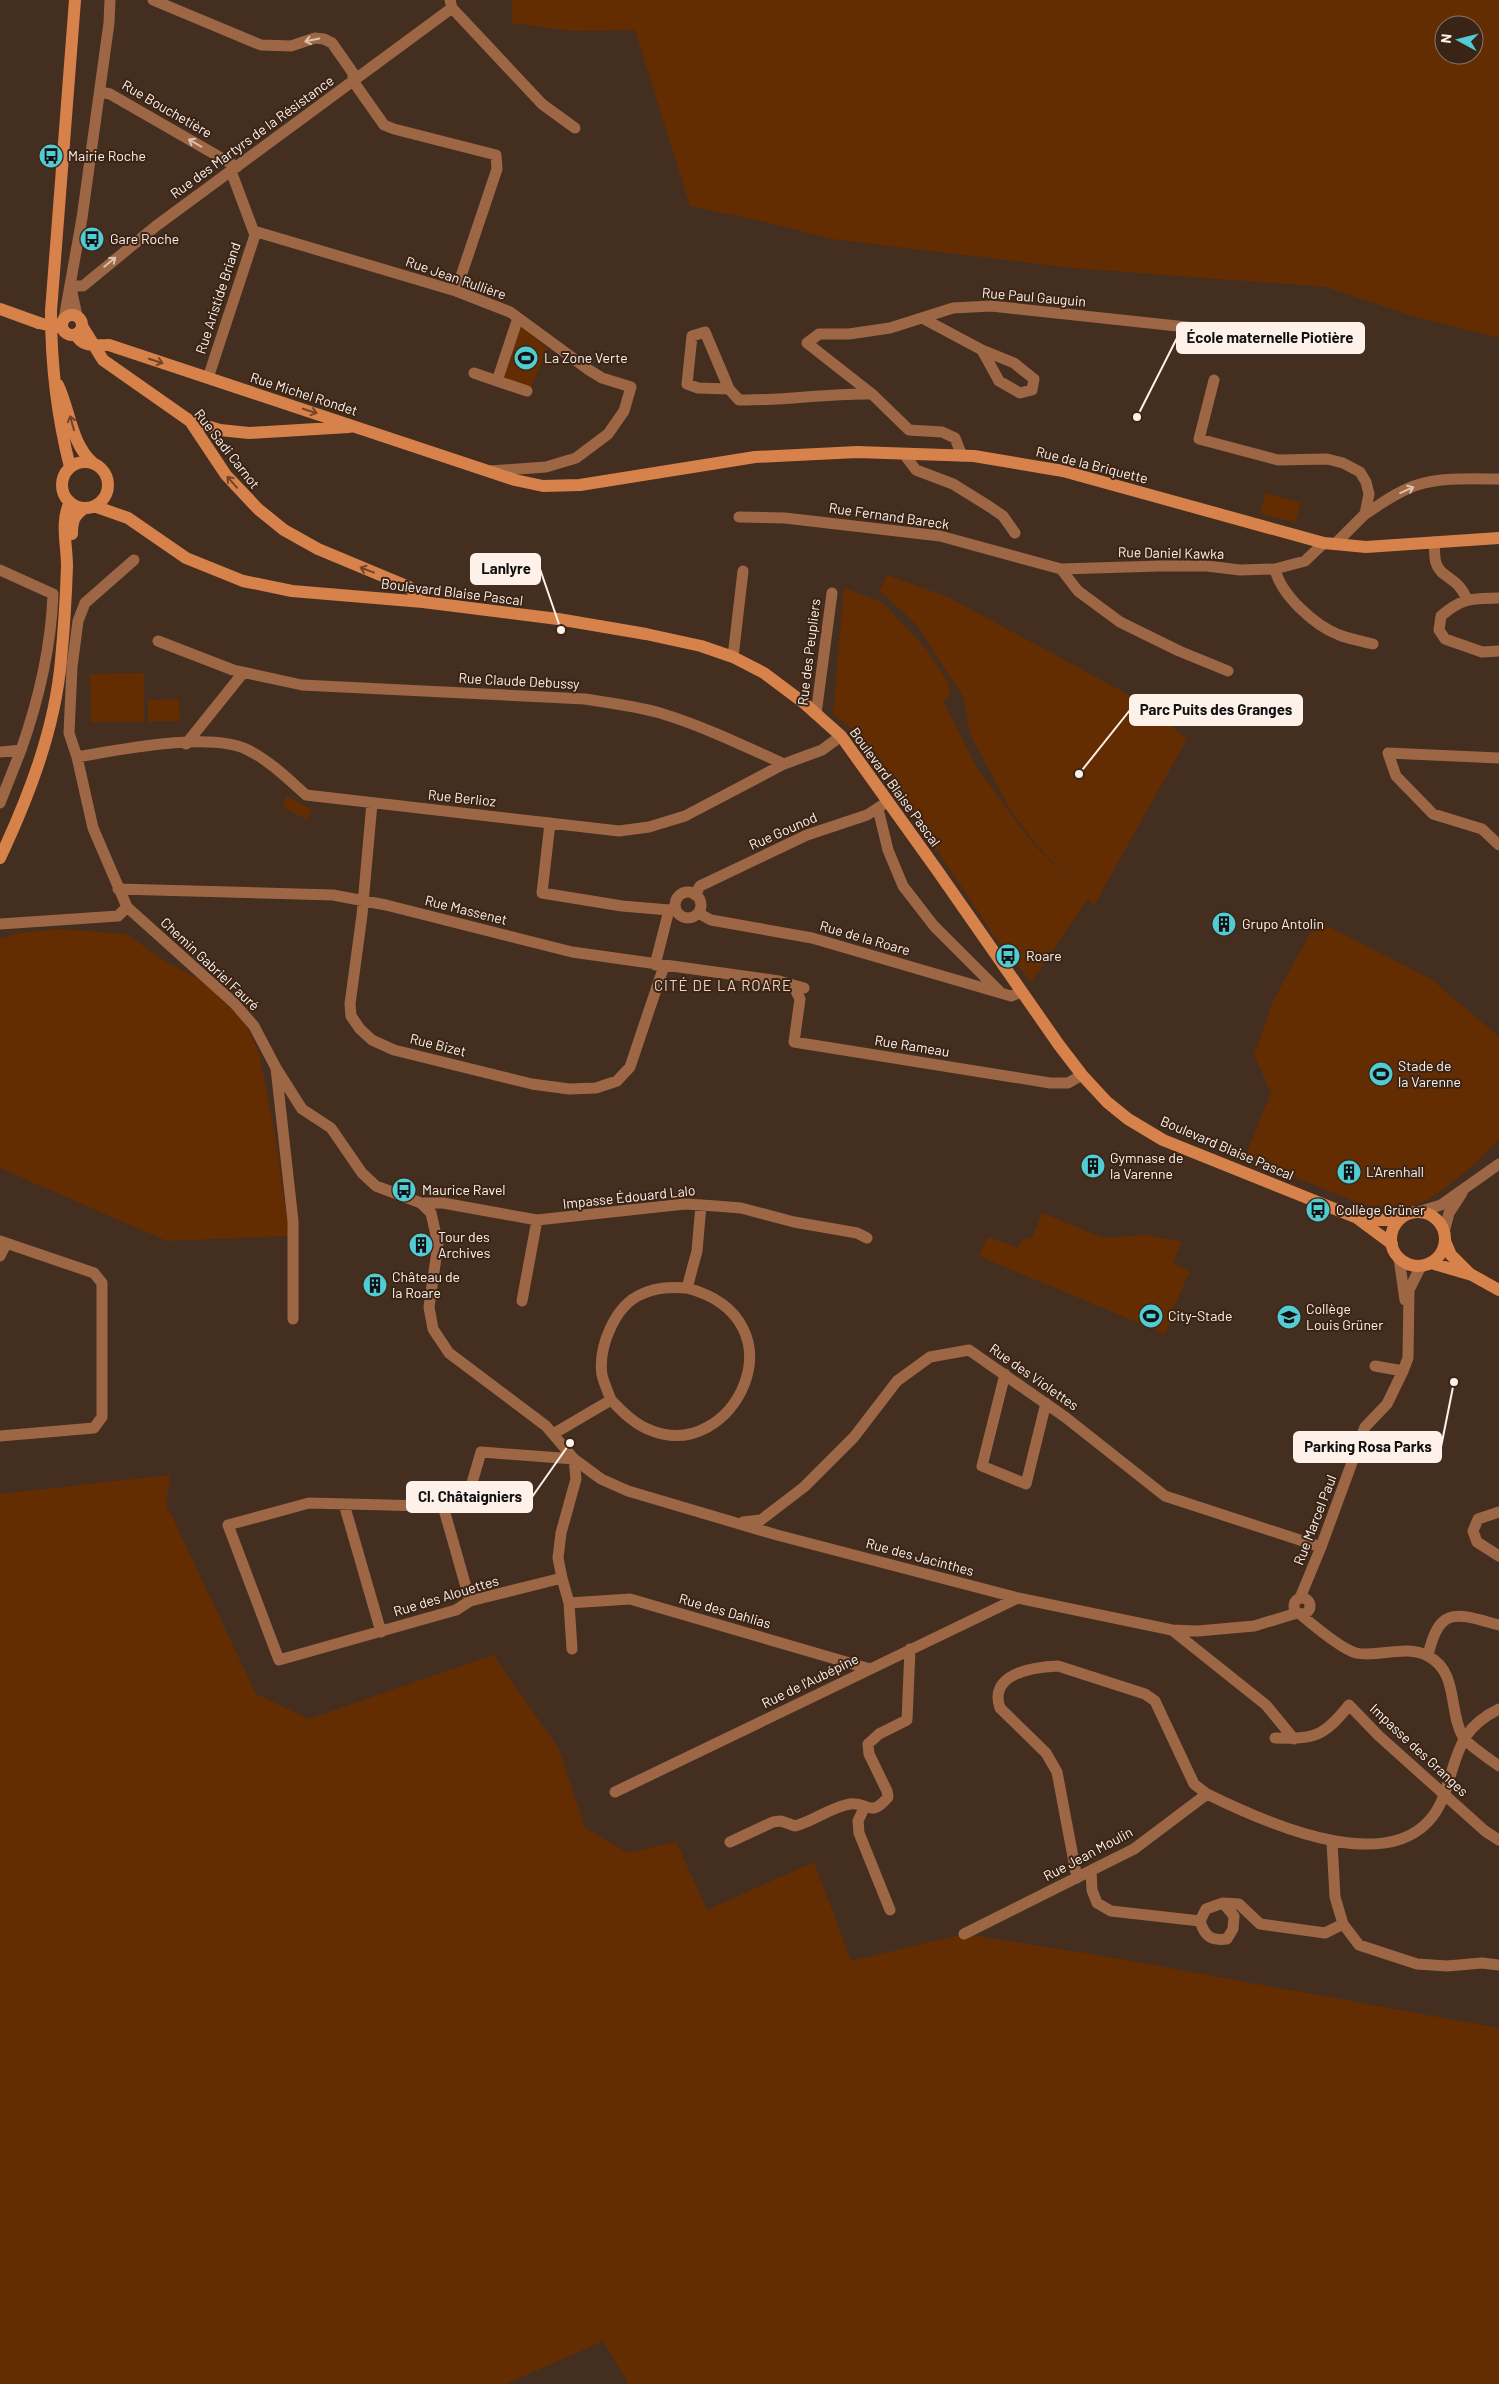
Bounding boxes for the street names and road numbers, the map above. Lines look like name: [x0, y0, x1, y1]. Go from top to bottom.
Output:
street label: Rue des Martyrs de la Résistance: [167, 72, 337, 202]
street label: Rue Bouchetière: [119, 76, 215, 141]
street label: Rue Aristide Briand: [191, 240, 244, 356]
street label: Rue Jean Rullière: [404, 252, 509, 303]
street label: Rue Paul Gauguin: [981, 283, 1087, 310]
street label: Rue Michel Rondet: [248, 368, 360, 419]
street label: Rue Sadi Carnot: [191, 405, 264, 492]
street label: Rue de la Briquette: [1034, 442, 1150, 487]
street label: Rue Fernand Bareck: [828, 499, 950, 532]
street label: Rue Daniel Kawka: [1118, 543, 1224, 562]
street label: Boulevard Blaise Pascal: [380, 574, 524, 609]
street label: Rue des Peupliers: [794, 597, 824, 706]
street label: Rue Claude Debussy: [458, 669, 581, 692]
street label: Boulevard Blaise Pascal: [846, 724, 944, 850]
street label: Rue Berlioz: [427, 785, 497, 810]
street label: Rue Gounod: [746, 808, 819, 853]
street label: Rue Massenet: [423, 891, 509, 928]
street label: Chemin Gabriel Fauré: [157, 913, 263, 1014]
street label: Rue de la Roare: [818, 917, 912, 959]
street label: Rue Bizet: [408, 1029, 468, 1060]
street label: Rue Rameau: [873, 1031, 951, 1060]
street label: Boulevard Blaise Pascal: [1158, 1112, 1296, 1183]
street label: Impasse Édouard Lalo: [562, 1181, 696, 1212]
street label: Rue des Violettes: [986, 1340, 1082, 1414]
street label: Rue Marcel Paul: [1290, 1472, 1340, 1567]
street label: Rue des Jacinthes: [864, 1534, 976, 1579]
street label: Rue des Alouettes: [391, 1571, 501, 1620]
street label: Rue des Dahlias: [677, 1589, 773, 1632]
street label: Rue de l'Aubépine: [759, 1650, 861, 1711]
street label: Impasse des Granges: [1367, 1700, 1472, 1800]
street label: Rue Jean Moulin: [1040, 1823, 1135, 1884]

